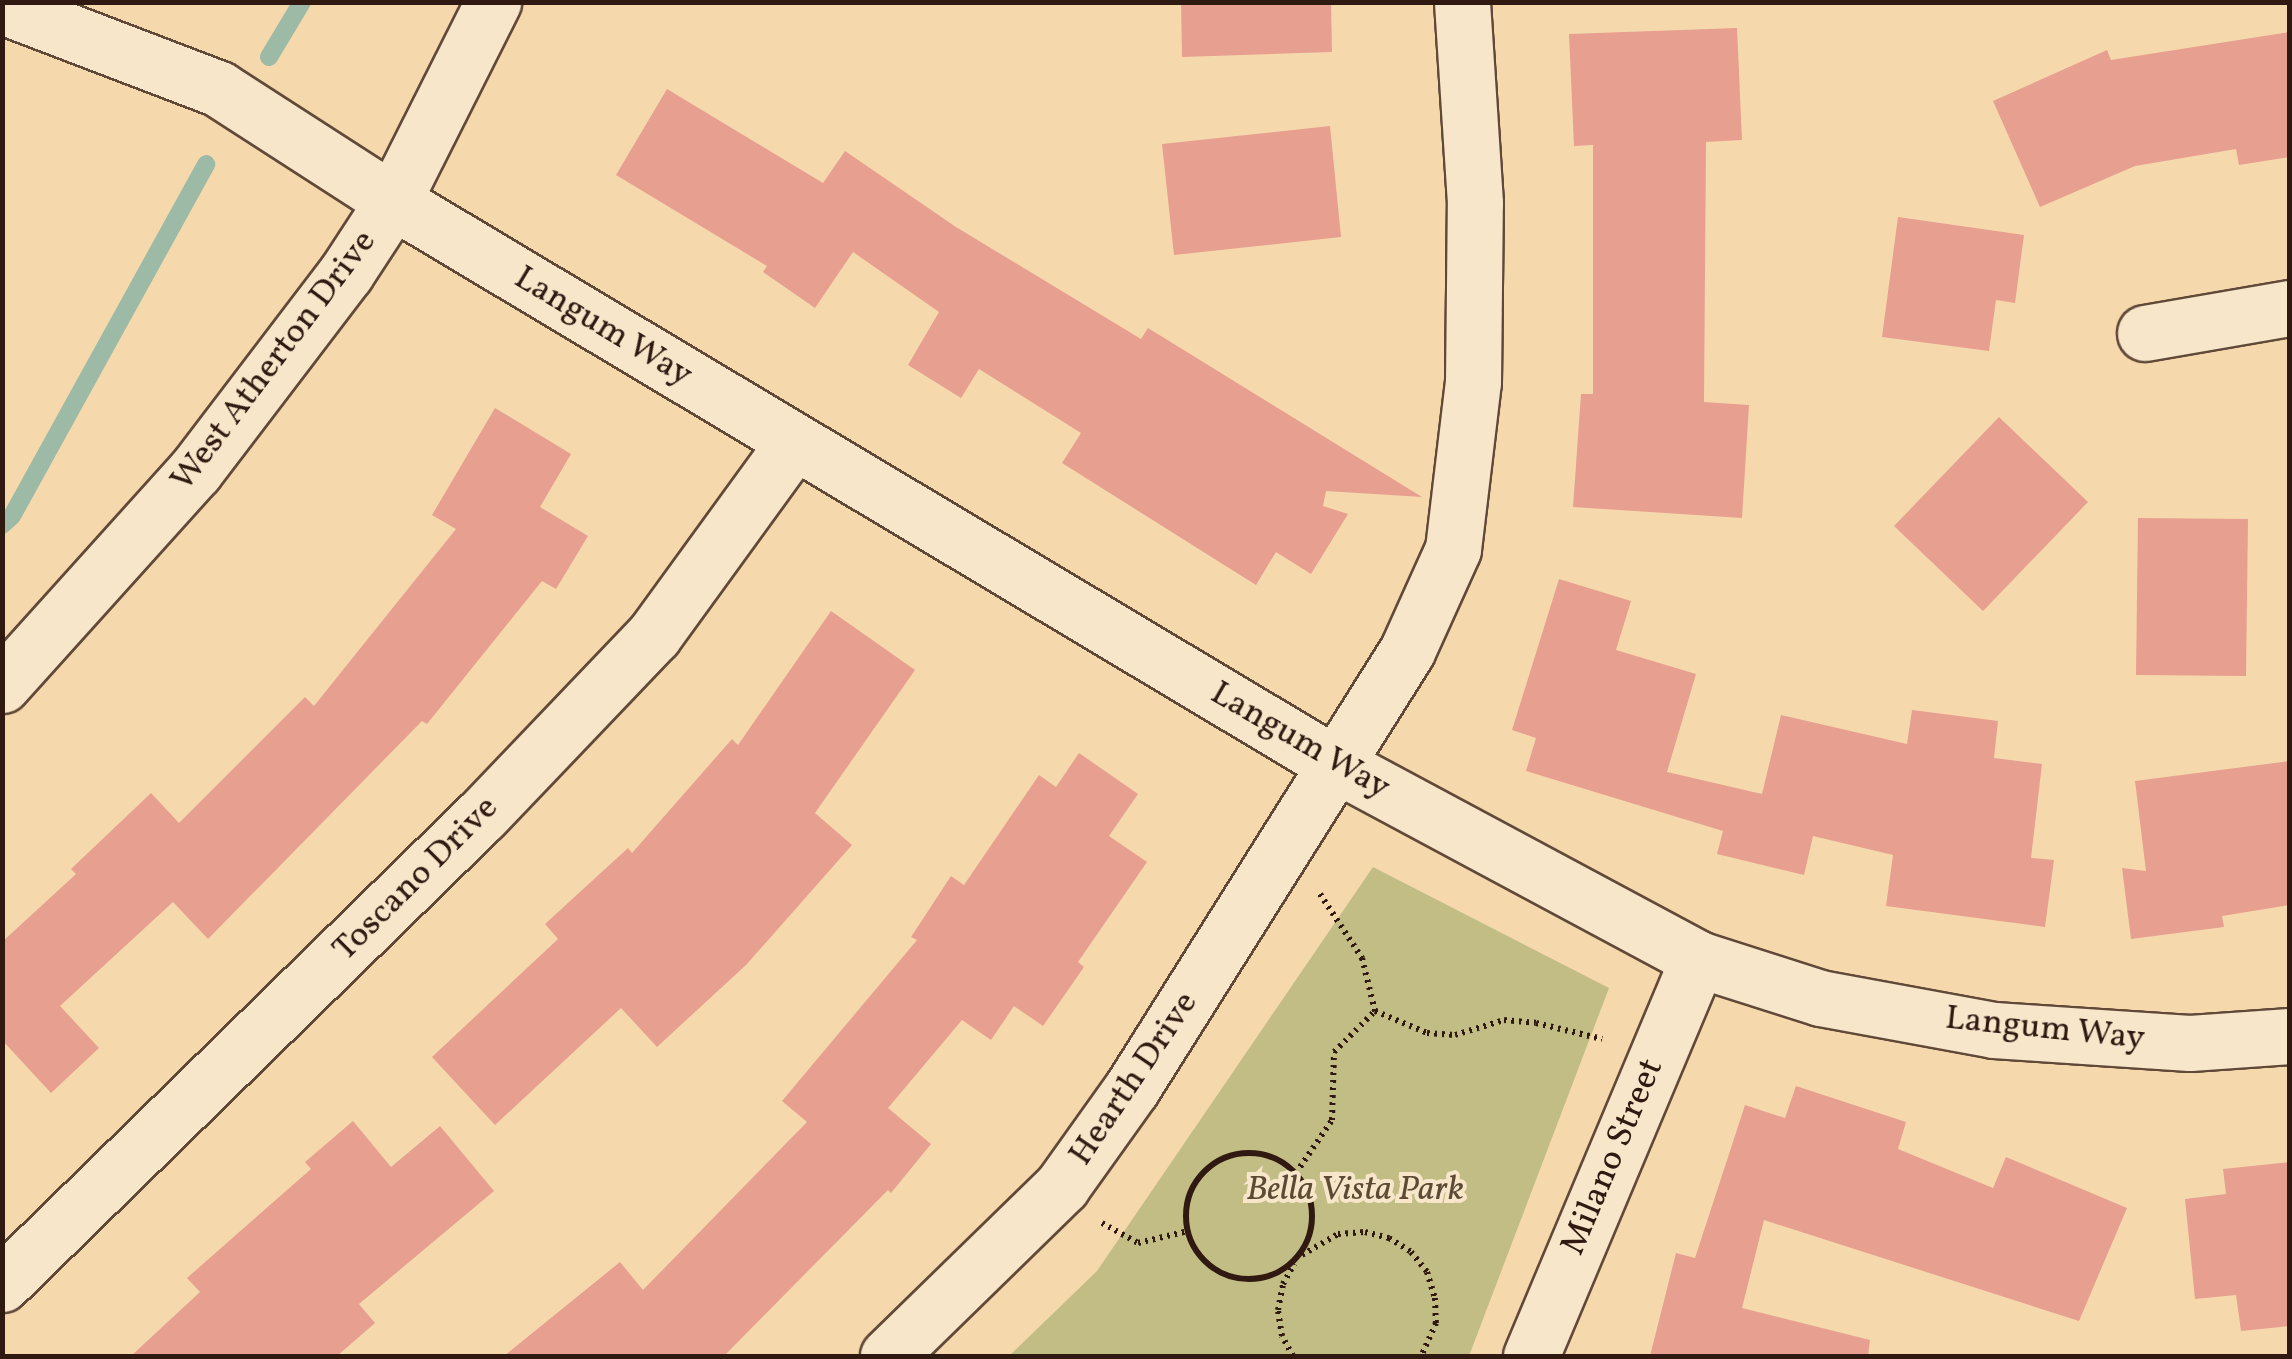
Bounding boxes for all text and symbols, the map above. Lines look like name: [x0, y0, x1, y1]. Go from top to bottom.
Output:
street label: West Atherton Drive: [162, 222, 386, 500]
street label: Langum Way: [506, 257, 700, 397]
street label: Langum Way: [1202, 672, 1398, 810]
street label: Toscano Drive: [325, 788, 507, 970]
street label: Hearth Drive: [1060, 984, 1208, 1174]
street label: Langum Way: [1943, 998, 2147, 1060]
street label: Milano Street: [1553, 1052, 1673, 1262]
park label: Bella Vista Park: [1246, 1169, 1464, 1211]

